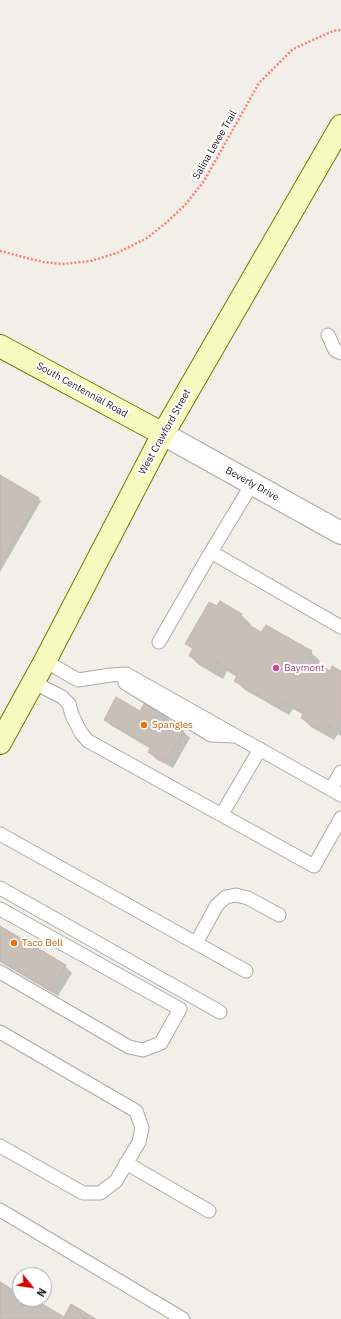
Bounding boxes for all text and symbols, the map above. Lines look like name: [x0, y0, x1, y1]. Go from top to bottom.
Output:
street label: Salina Levee Trail: [190, 108, 240, 182]
street label: South Centennial Road: [34, 360, 130, 420]
street label: West Crawford Street: [137, 387, 193, 477]
street label: Beverly Drive: [223, 464, 281, 504]
place label: Baymont: [284, 662, 324, 674]
marker: Baymont: [271, 663, 281, 673]
place label: Spangles: [152, 719, 193, 731]
marker: Spangles: [139, 720, 149, 730]
place label: Taco Bell: [22, 937, 63, 949]
marker: Taco Bell: [9, 938, 19, 948]
north arrow: [12, 1267, 52, 1307]
text: N: [33, 1286, 50, 1299]

